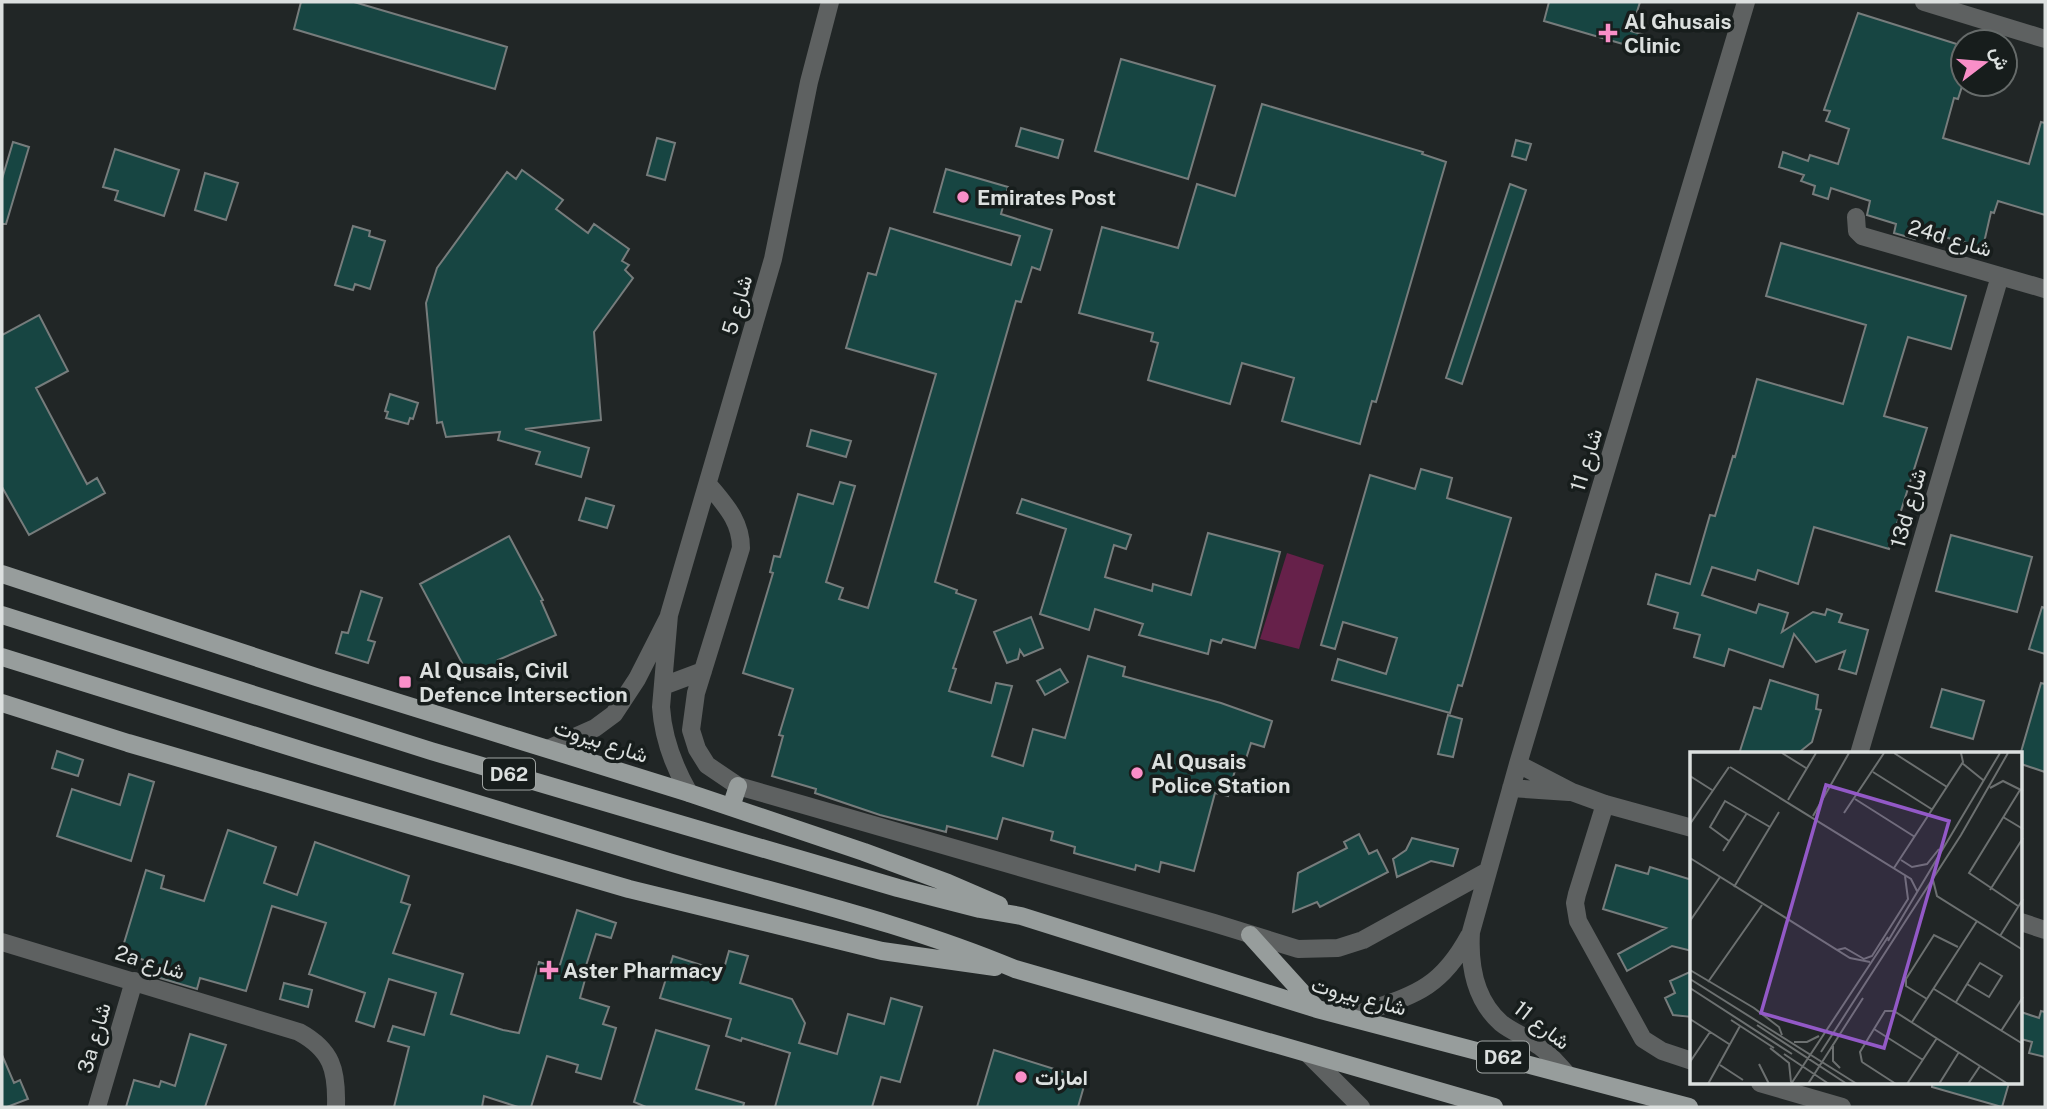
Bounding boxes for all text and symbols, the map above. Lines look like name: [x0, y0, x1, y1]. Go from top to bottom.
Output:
place label: Al Ghusais Clinic: [1624, 9, 1732, 58]
marker: Al Ghusais Clinic: [1598, 23, 1618, 43]
north arrow: [1949, 28, 2019, 98]
text: ش: [1986, 44, 2014, 73]
place label: Emirates Post: [977, 185, 1116, 210]
marker: Emirates Post: [955, 189, 971, 205]
street label: 24d شارع: [1905, 214, 1995, 264]
street label: شارع 5: [717, 272, 759, 338]
street label: شارع 11: [1565, 426, 1609, 495]
street label: 13d شارع: [1885, 465, 1933, 551]
place label: Al Qusais, Civil Defence Intersection: [419, 658, 628, 707]
marker: Al Qusais, Civil Defence Intersection: [397, 674, 413, 690]
street label: شارع بيروت: [550, 714, 651, 770]
place label: Al Qusais Police Station: [1151, 749, 1290, 798]
inset map: [1690, 752, 2022, 1084]
road number: D62: [483, 758, 535, 790]
marker: Al Qusais Police Station: [1129, 765, 1145, 781]
street label: 2a شارع: [112, 940, 188, 986]
place label: Aster Pharmacy: [563, 958, 723, 983]
marker: Aster Pharmacy: [541, 962, 557, 978]
street label: شارع بيروت: [1308, 971, 1409, 1023]
street label: شارع 11: [1508, 995, 1575, 1056]
street label: 3a شارع: [72, 1000, 118, 1077]
road number: D62: [1477, 1042, 1529, 1072]
place label: امارات: [1035, 1065, 1088, 1091]
marker: امارات: [1013, 1069, 1029, 1085]

